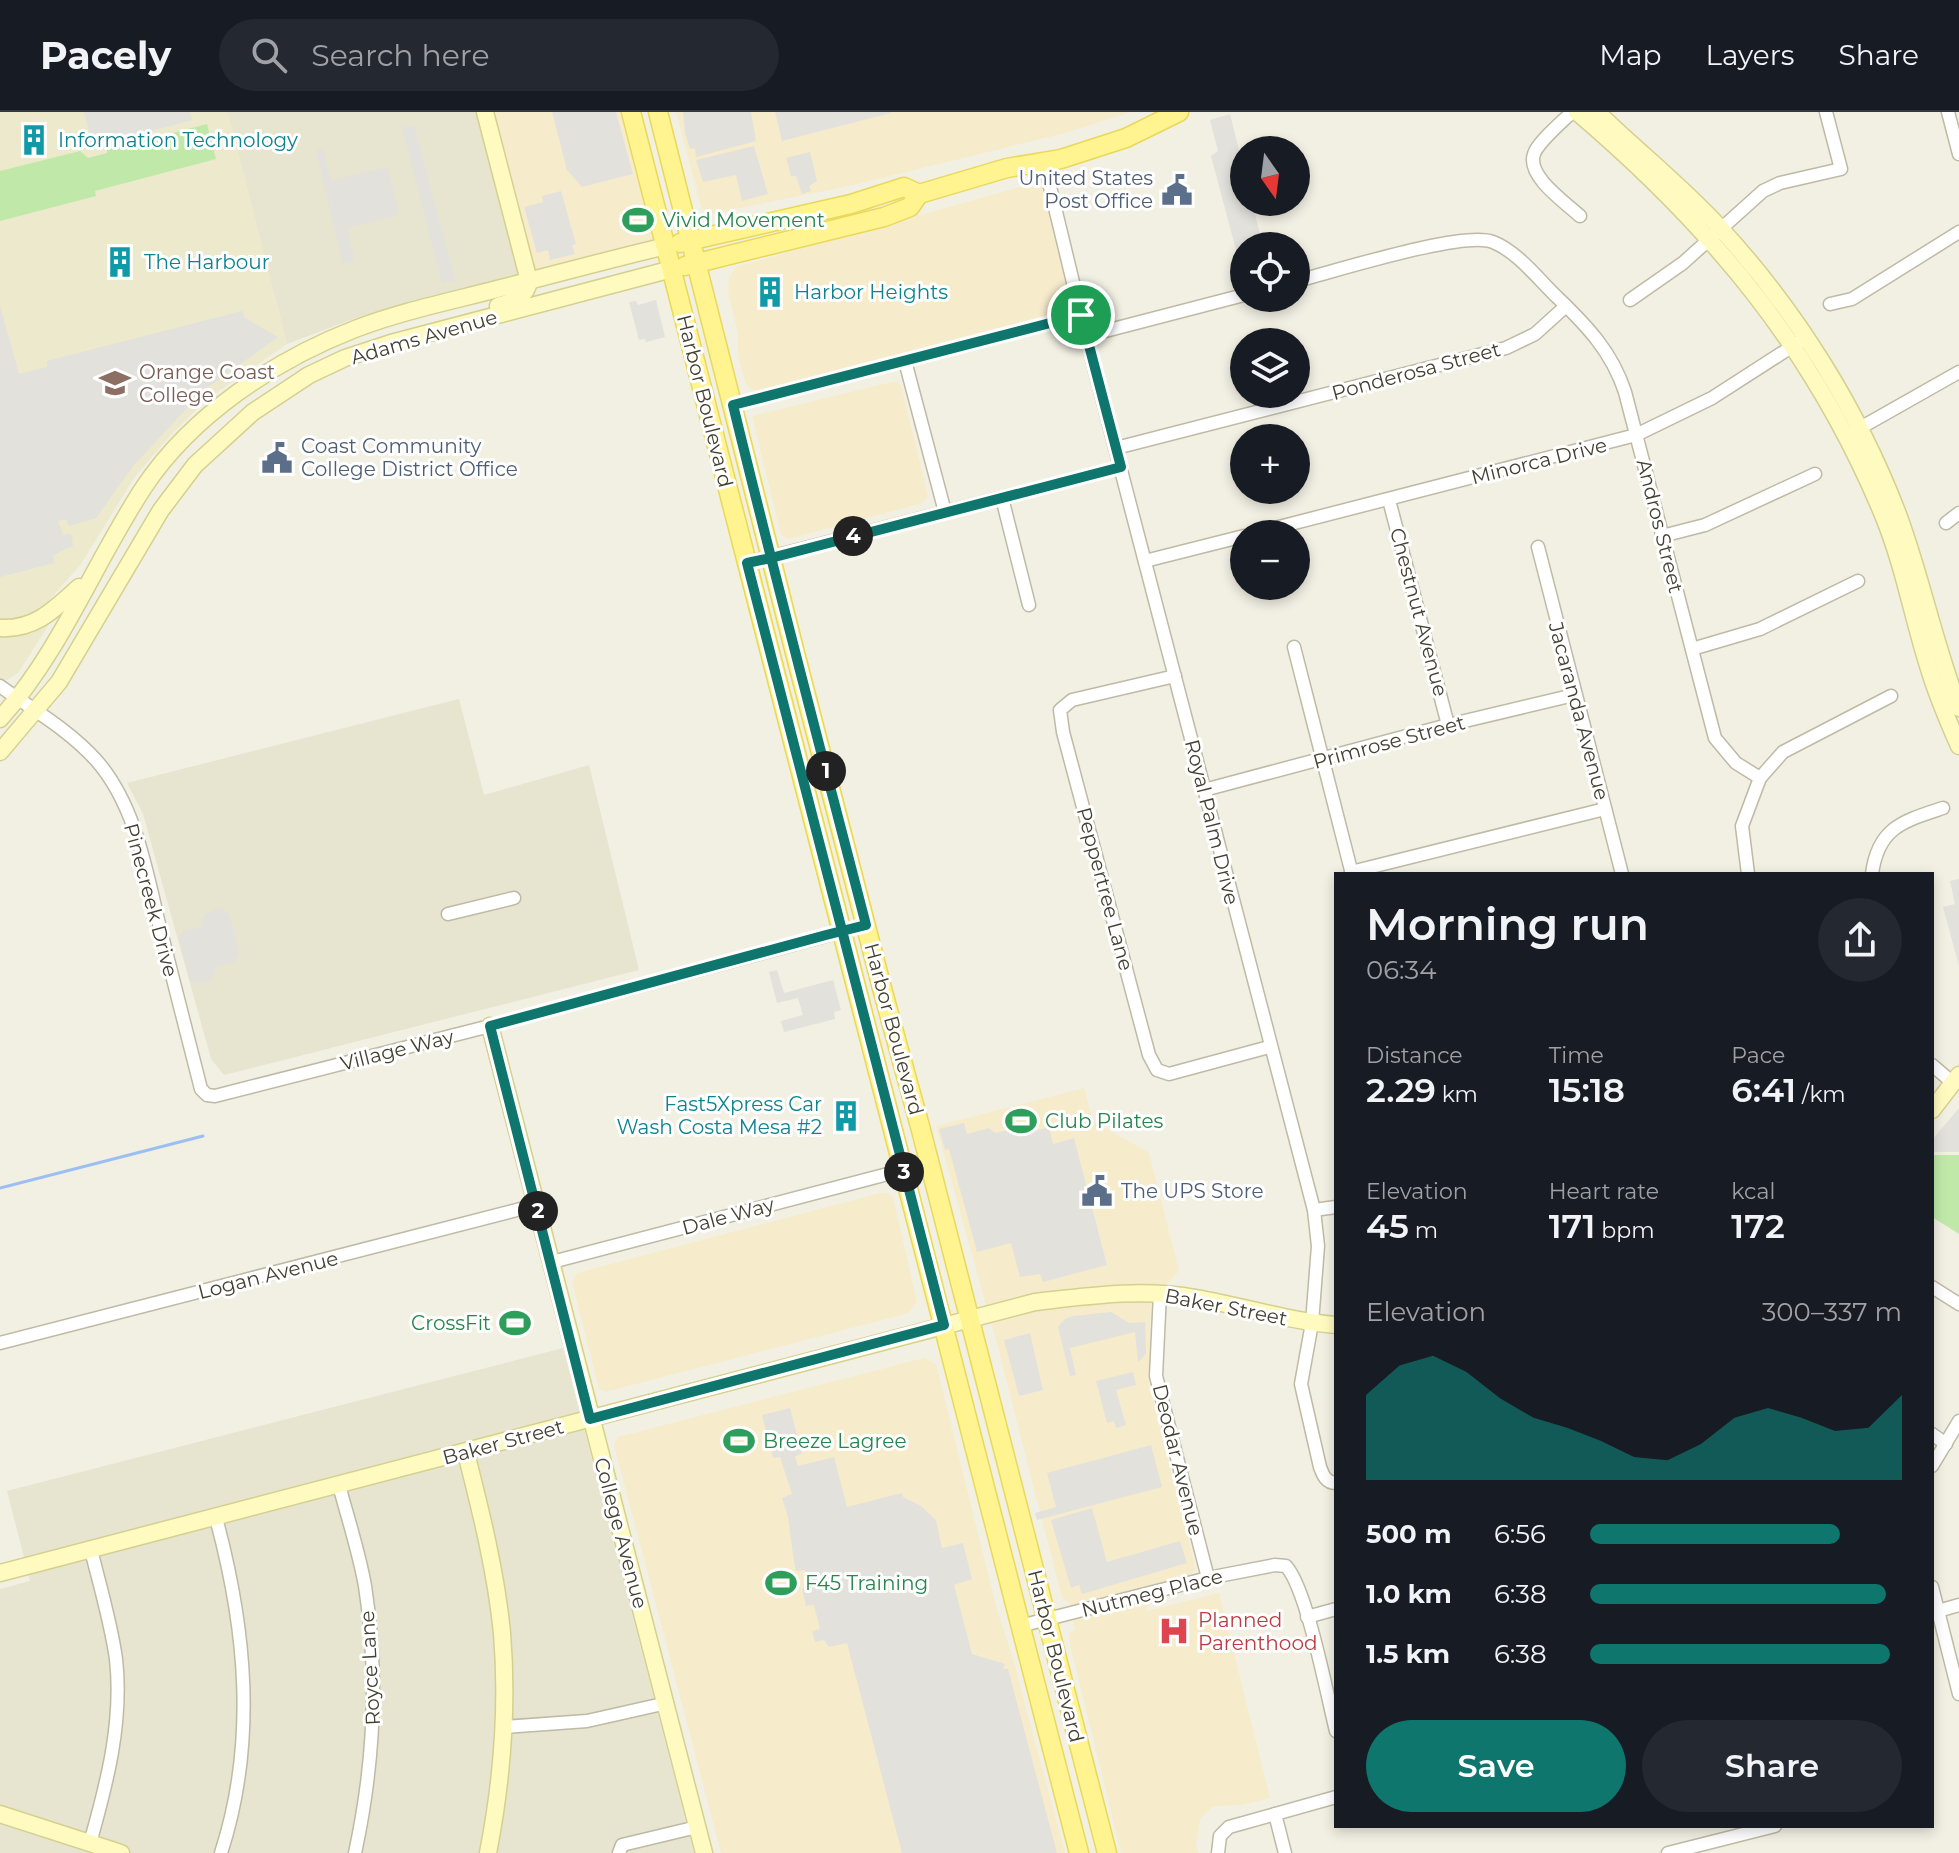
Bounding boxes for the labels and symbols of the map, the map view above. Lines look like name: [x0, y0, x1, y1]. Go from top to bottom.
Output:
building icon: Information Technology: [17, 123, 51, 157]
place label: Information Technology: [58, 128, 298, 152]
north arrow: [1230, 136, 1310, 216]
place label: United States Post Office: [1018, 166, 1153, 213]
public building icon: United States Post Office: [1160, 173, 1194, 207]
sports icon: Vivid Movement: [621, 203, 655, 237]
place label: Vivid Movement: [662, 208, 825, 232]
building icon: The Harbour: [103, 245, 137, 279]
place label: The Harbour: [144, 250, 270, 274]
building icon: Harbor Heights: [753, 275, 787, 309]
place label: Harbor Heights: [794, 280, 948, 304]
pin: [1047, 281, 1115, 349]
street label: Adams Avenue: [348, 305, 500, 369]
street label: Harbor Boulevard: [672, 312, 738, 490]
street label: Ponderosa Street: [1329, 337, 1503, 405]
place label: Orange Coast College: [139, 360, 275, 407]
school or university icon: Orange Coast College: [98, 366, 132, 400]
street label: Minorca Drive: [1469, 433, 1609, 489]
place label: Coast Community College District Office: [301, 434, 518, 481]
public building icon: Coast Community College District Office: [260, 441, 294, 475]
street label: Andros Street: [1632, 457, 1688, 595]
pin: 4: [833, 516, 873, 556]
street label: Chestnut Avenue: [1385, 525, 1453, 699]
street label: Jacaranda Avenue: [1543, 618, 1614, 803]
street label: Primrose Street: [1310, 710, 1468, 774]
street label: Royal Palm Drive: [1180, 737, 1244, 907]
pin: 1: [806, 751, 846, 791]
street label: Peppertree Lane: [1072, 805, 1138, 973]
street label: Pinecreek Drive: [119, 821, 183, 979]
street label: Harbor Boulevard: [859, 940, 929, 1118]
street label: Village Way: [338, 1024, 456, 1076]
place label: Fast5Xpress Car Wash Costa Mesa #2: [617, 1092, 822, 1139]
building icon: Fast5Xpress Car Wash Costa Mesa #2: [829, 1099, 863, 1133]
sports icon: Club Pilates: [1004, 1104, 1038, 1138]
place label: Club Pilates: [1045, 1109, 1164, 1133]
pin: 3: [884, 1152, 924, 1192]
public building icon: The UPS Store: [1080, 1174, 1114, 1208]
place label: The UPS Store: [1121, 1179, 1264, 1203]
pin: 2: [518, 1191, 558, 1231]
street label: Dale Way: [679, 1192, 777, 1240]
street label: Logan Avenue: [195, 1246, 341, 1304]
street label: Baker Street: [1163, 1283, 1289, 1331]
sports icon: CrossFit: [498, 1306, 532, 1340]
place label: CrossFit: [411, 1311, 491, 1335]
street label: Deodar Avenue: [1148, 1382, 1208, 1538]
street label: Baker Street: [440, 1414, 566, 1470]
sports icon: Breeze Lagree: [722, 1424, 756, 1458]
place label: Breeze Lagree: [763, 1429, 906, 1453]
street label: College Avenue: [589, 1455, 653, 1611]
street label: Nutmeg Place: [1079, 1564, 1225, 1622]
sports icon: F45 Training: [764, 1566, 798, 1600]
street label: Harbor Boulevard: [1023, 1567, 1089, 1745]
place label: F45 Training: [805, 1571, 928, 1595]
place label: Planned Parenthood: [1198, 1608, 1318, 1655]
street label: Royce Lane: [355, 1610, 385, 1726]
hospital icon: Planned Parenthood: [1157, 1614, 1191, 1648]

